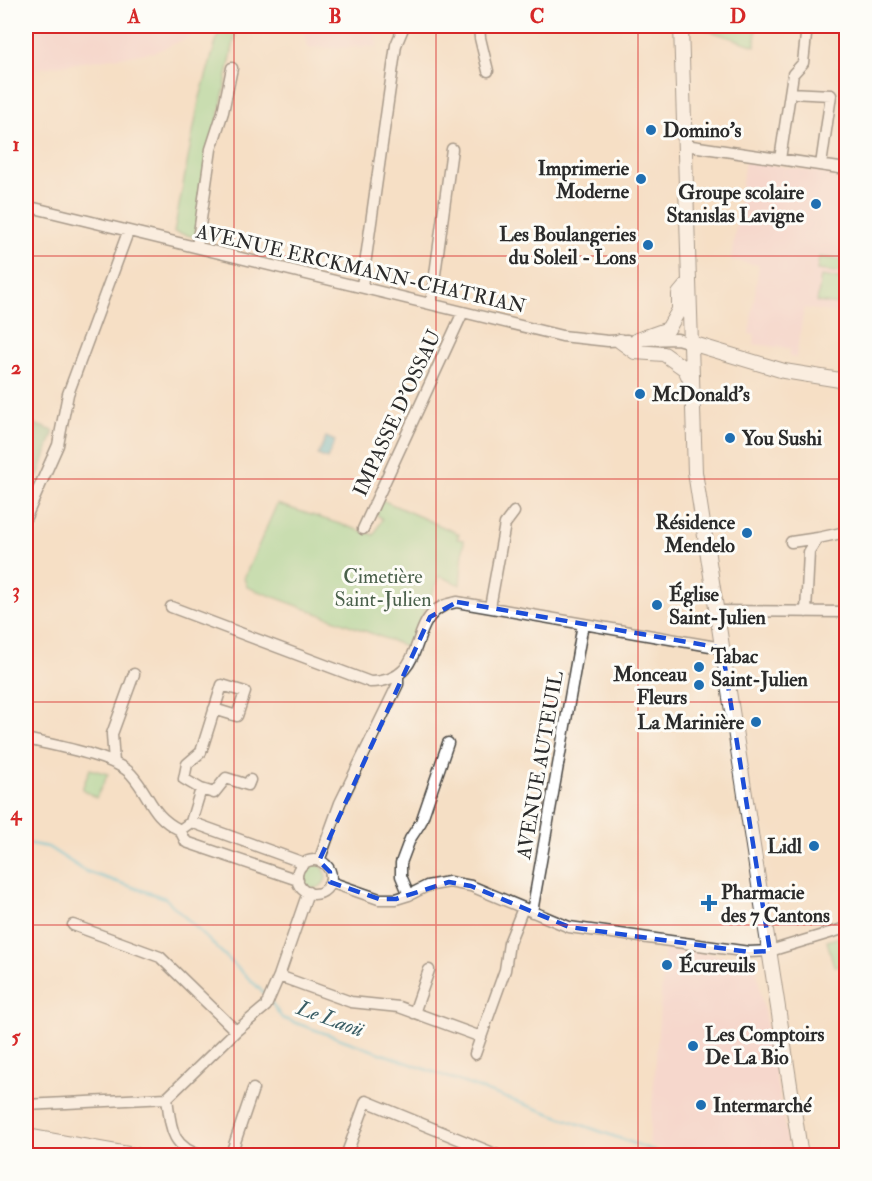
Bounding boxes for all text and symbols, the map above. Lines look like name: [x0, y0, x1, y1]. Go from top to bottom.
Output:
text: A: [127, 4, 141, 29]
text: B: [328, 4, 342, 29]
text: C: [530, 4, 544, 29]
text: D: [730, 4, 746, 29]
place label: Domino's: [663, 118, 741, 143]
marker: Domino's: [644, 123, 658, 137]
text: 1: [12, 132, 20, 157]
place label: Imprimerie Moderne: [538, 156, 630, 204]
marker: Imprimerie Moderne: [634, 172, 648, 186]
place label: Groupe scolaire Stanislas Lavigne: [666, 180, 805, 229]
marker: Groupe scolaire Stanislas Lavigne: [809, 197, 823, 211]
street label: AVENUE ERCKMANN-CHATRIAN: [193, 219, 528, 319]
place label: Les Boulangeries du Soleil - Lons: [499, 222, 636, 270]
marker: Les Boulangeries du Soleil - Lons: [641, 238, 655, 252]
street label: IMPASSE D'OSSAU: [347, 326, 447, 500]
text: 2: [11, 355, 21, 380]
place label: McDonald's: [651, 382, 750, 407]
marker: McDonald's: [633, 387, 647, 401]
place label: You Sushi: [741, 426, 823, 451]
marker: You Sushi: [723, 431, 737, 445]
place label: Résidence Mendelo: [656, 510, 736, 558]
marker: Résidence Mendelo: [740, 526, 754, 540]
park label: Cimetière Saint-Julien: [335, 564, 431, 612]
text: 3: [12, 578, 20, 603]
place label: Église Saint-Julien: [669, 581, 767, 630]
marker: Église Saint-Julien: [650, 598, 664, 612]
place label: Tabac Saint-Julien: [710, 644, 809, 692]
marker: Tabac Saint-Julien: [692, 660, 706, 674]
place label: Monceau Fleurs: [612, 662, 688, 710]
street label: AVENUE AUTEUIL: [511, 668, 569, 862]
marker: Monceau Fleurs: [692, 678, 706, 692]
place label: La Marinière: [637, 710, 745, 735]
marker: La Marinière: [749, 715, 763, 729]
text: 4: [10, 801, 23, 826]
place label: Lidl: [767, 834, 803, 859]
marker: Lidl: [807, 839, 821, 853]
place label: Pharmacie des 7 Cantons: [721, 880, 830, 928]
marker: Pharmacie des 7 Cantons: [702, 896, 716, 910]
place label: Écureuils: [679, 952, 755, 978]
marker: Écureuils: [660, 958, 674, 972]
water label: Le Laoü: [292, 994, 368, 1044]
place label: Les Comptoirs De La Bio: [705, 1022, 825, 1070]
text: 5: [12, 1024, 22, 1049]
marker: Les Comptoirs De La Bio: [686, 1039, 700, 1053]
place label: Intermarché: [713, 1093, 812, 1118]
marker: Intermarché: [694, 1098, 708, 1112]

